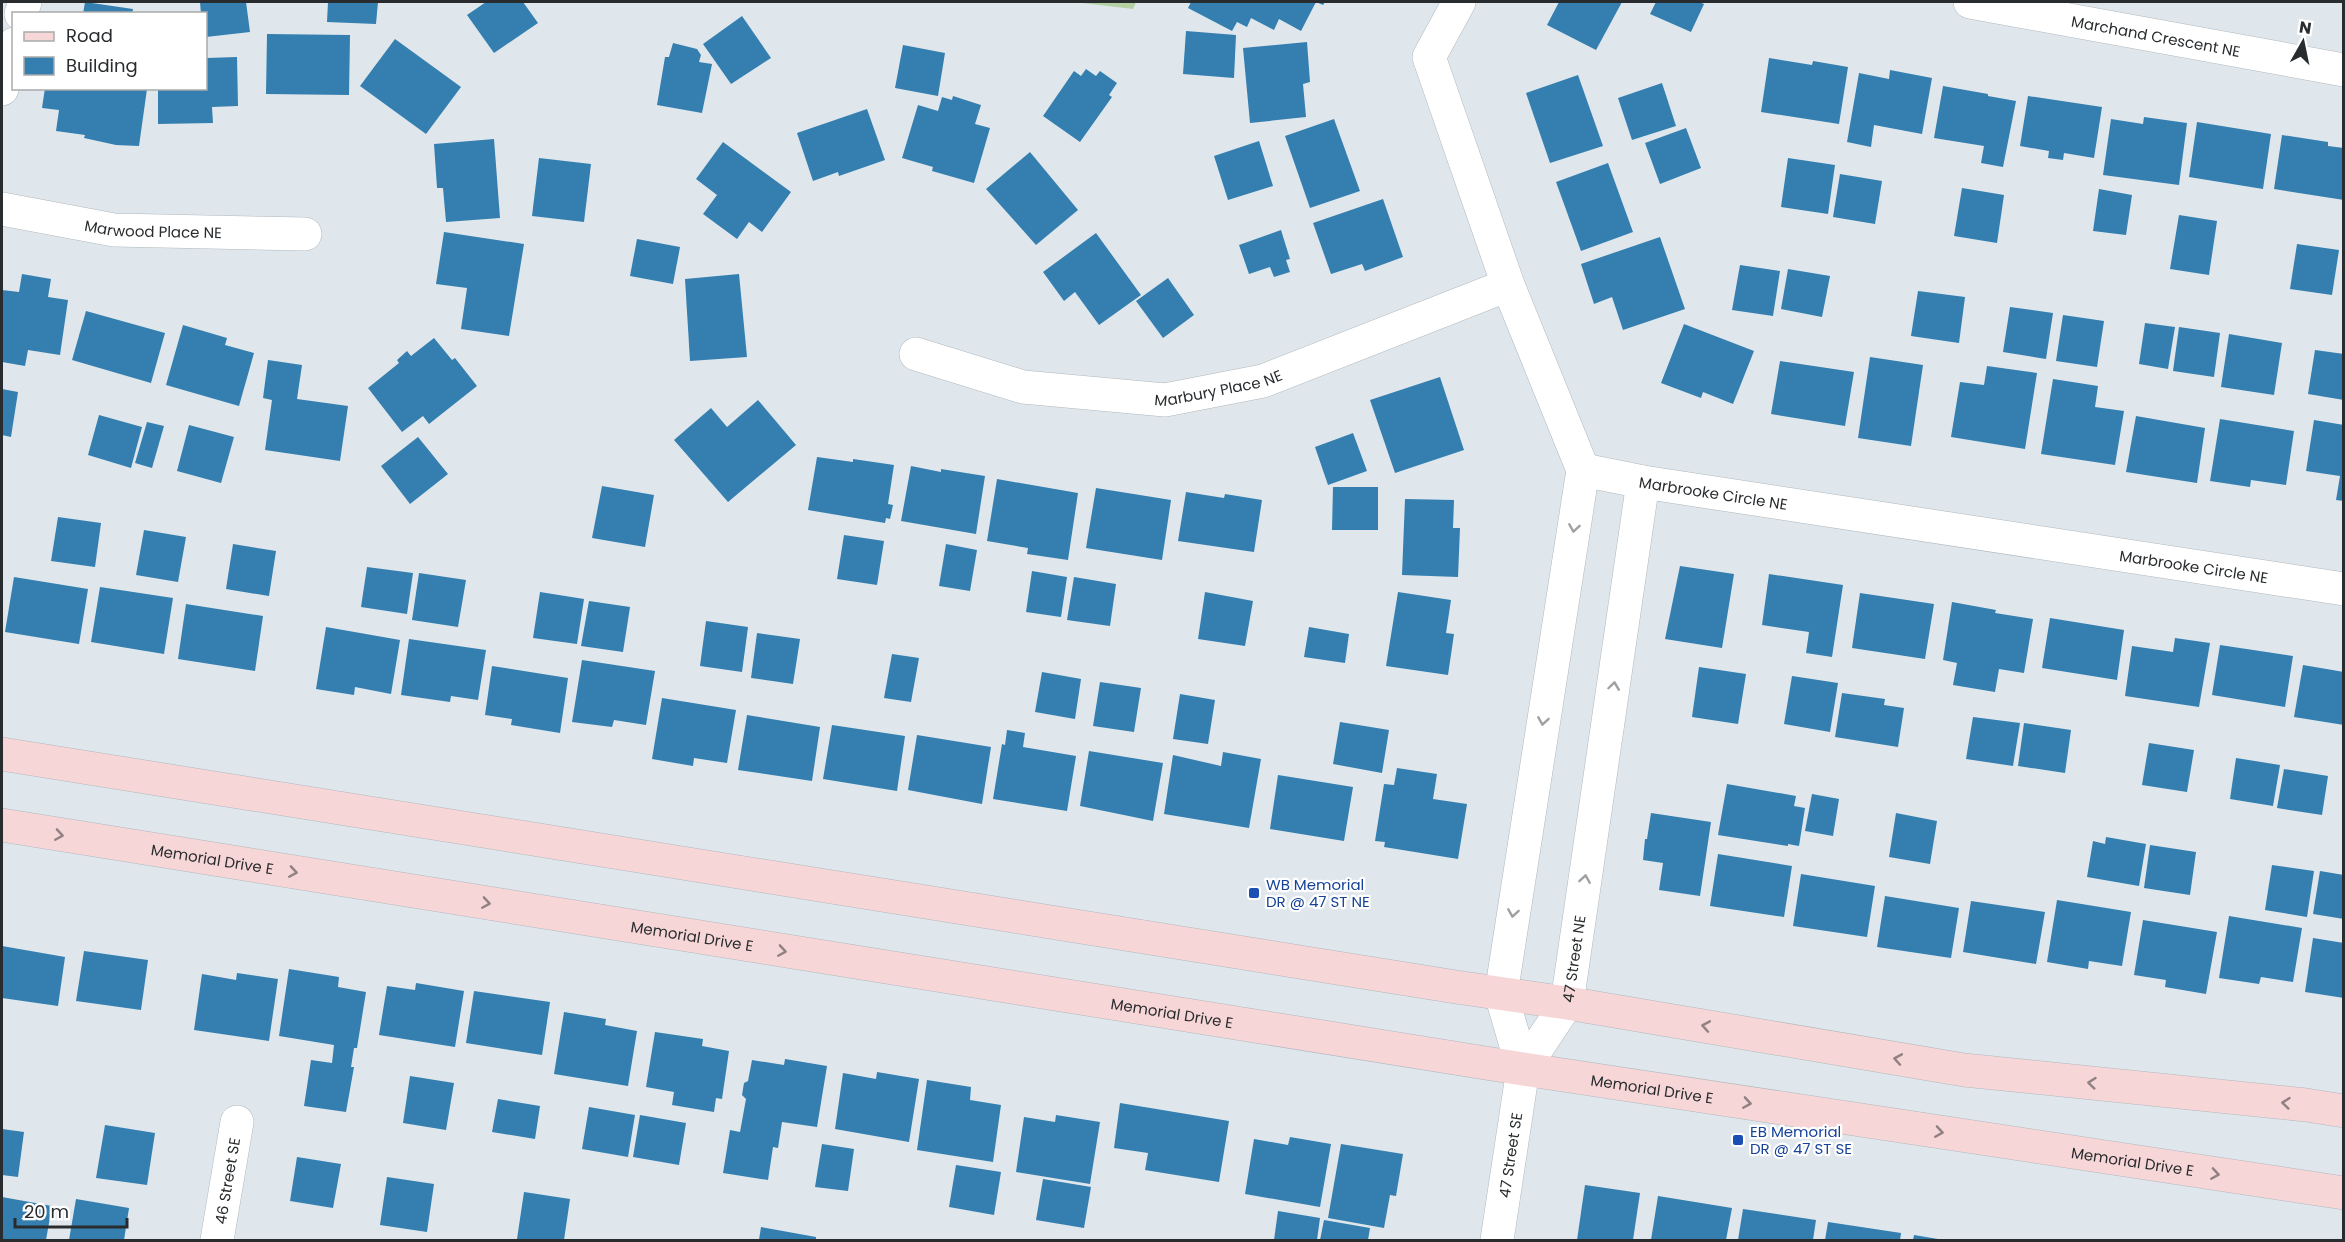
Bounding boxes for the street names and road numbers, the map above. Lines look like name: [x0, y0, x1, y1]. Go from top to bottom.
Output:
street label: Marchand Crescent NE: [2070, 10, 2242, 61]
street label: Marwood Place NE: [83, 214, 222, 243]
street label: Marbury Place NE: [1154, 364, 1285, 411]
street label: Marbrooke Circle NE: [1638, 471, 1789, 514]
street label: Marbrooke Circle NE: [2118, 544, 2270, 588]
street label: Memorial Drive E: [150, 839, 275, 879]
street label: 47 Street NE: [1557, 914, 1590, 1004]
street label: Memorial Drive E: [629, 916, 755, 956]
street label: Memorial Drive E: [1109, 993, 1235, 1033]
street label: Memorial Drive E: [1589, 1069, 1715, 1108]
street label: 47 Street SE: [1493, 1111, 1527, 1199]
street label: 46 Street SE: [209, 1136, 245, 1226]
street label: Memorial Drive E: [2070, 1141, 2195, 1181]

